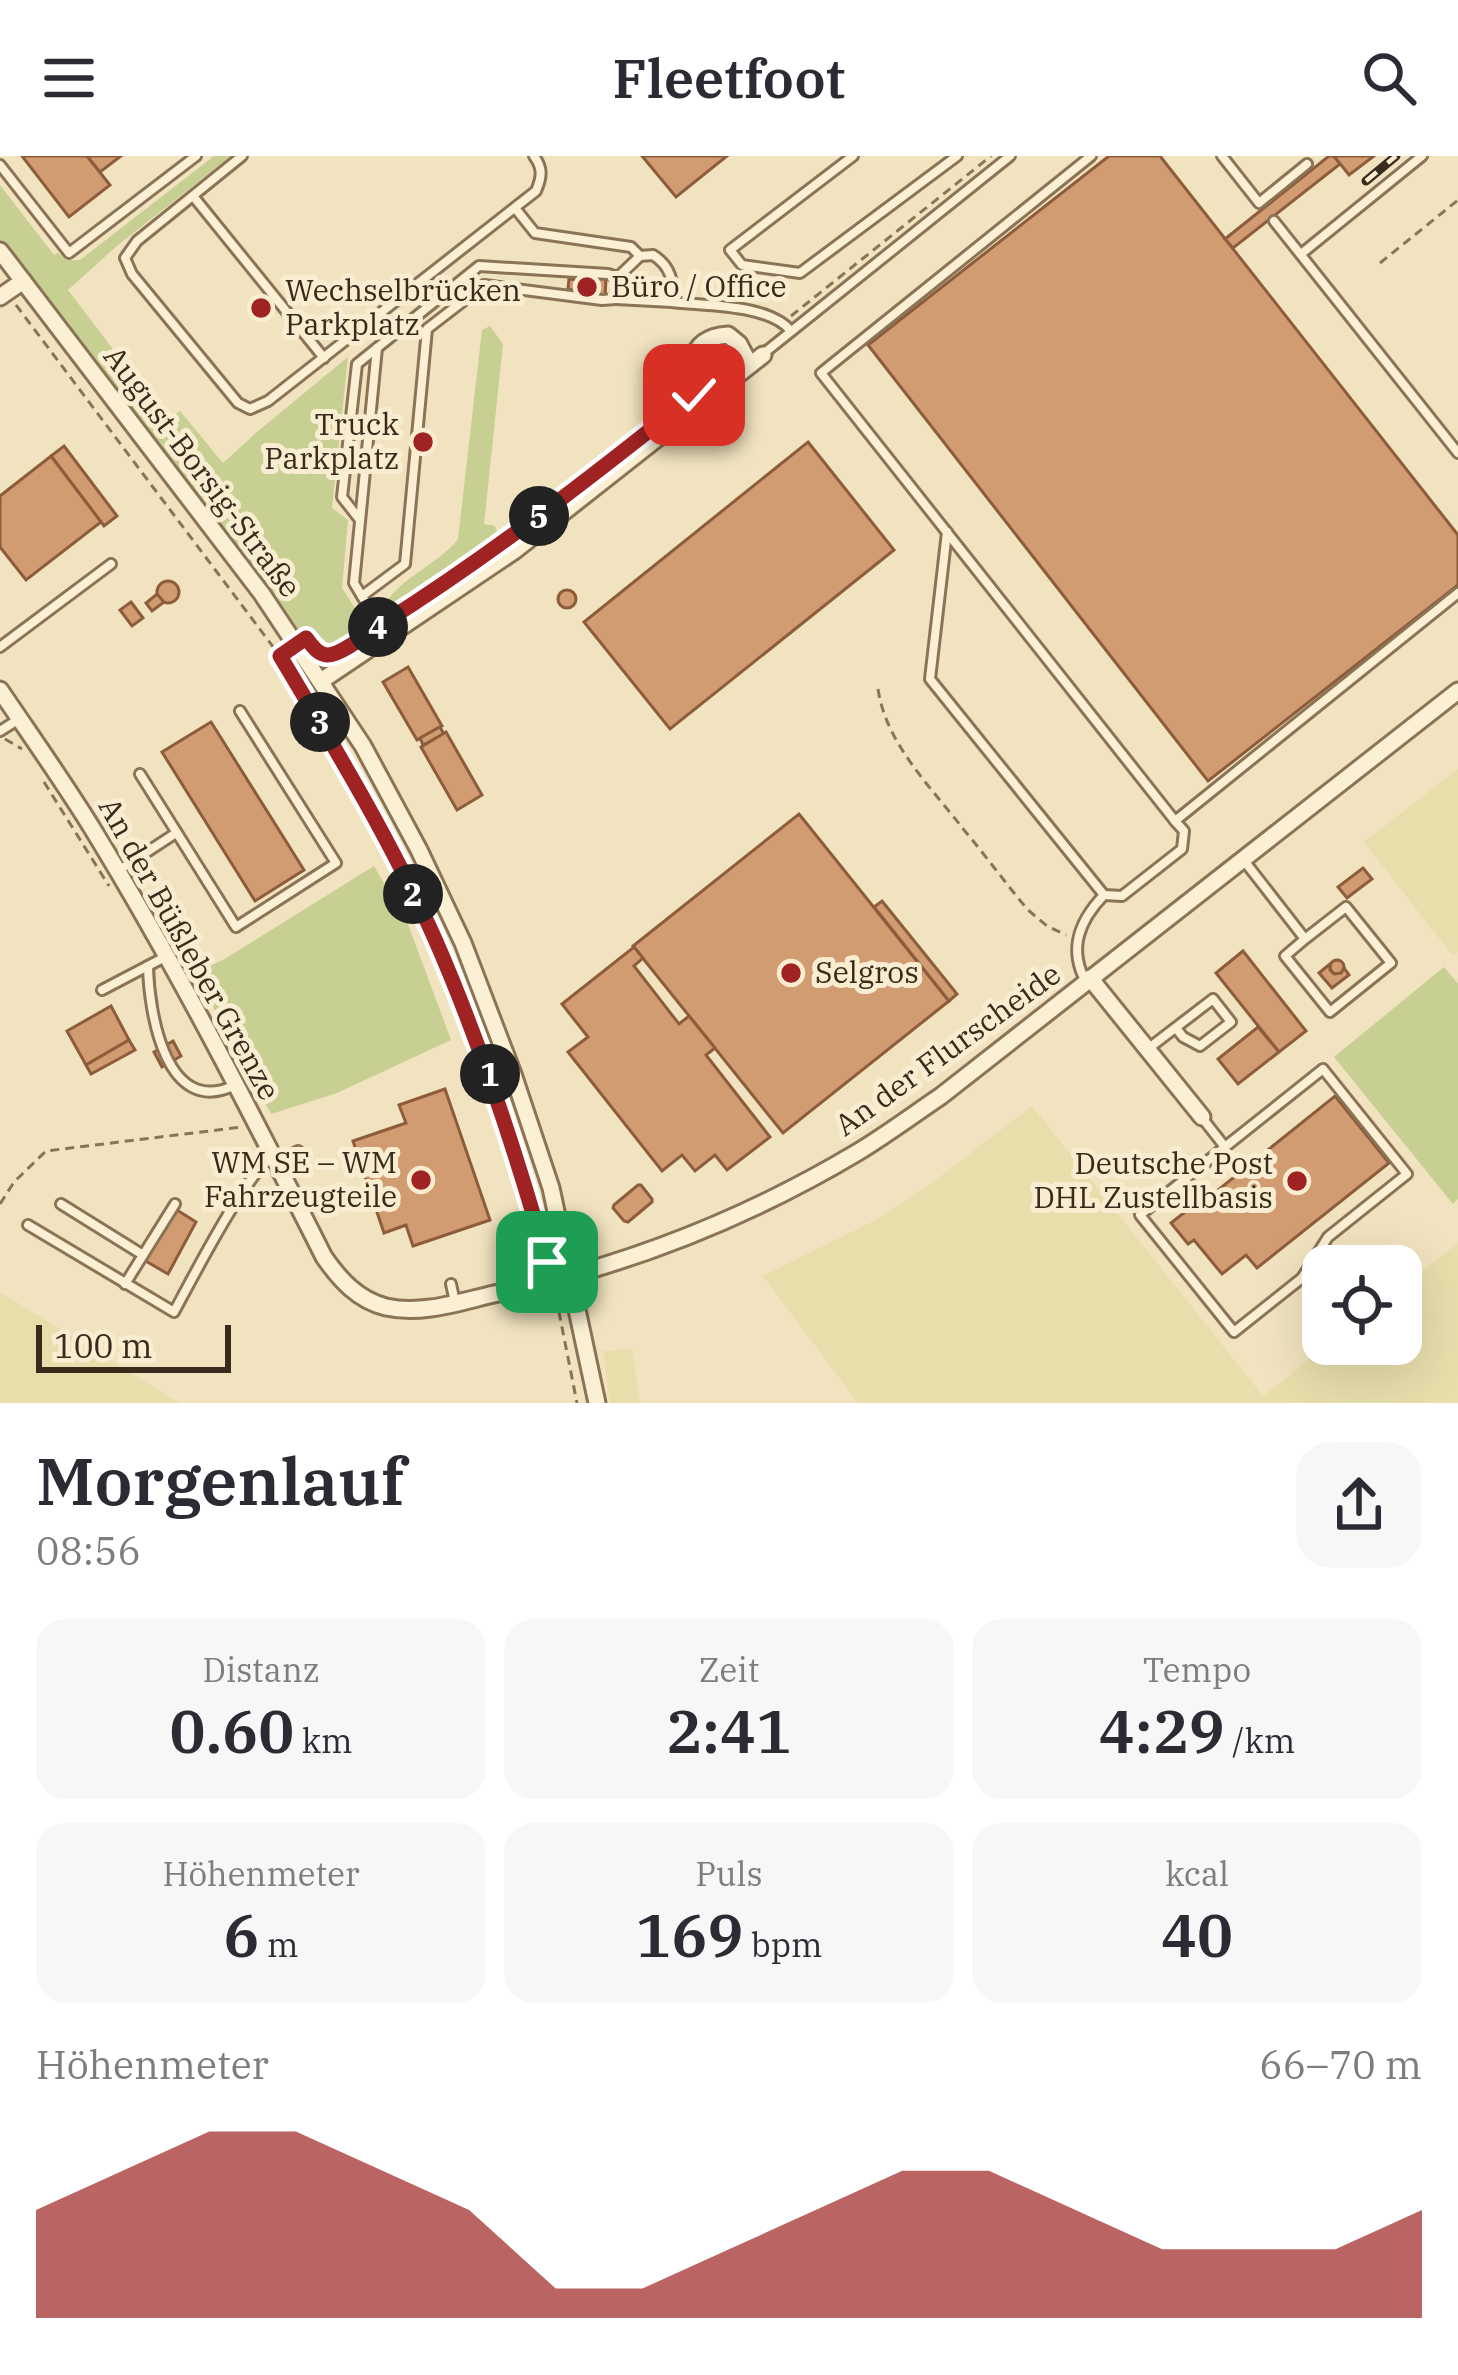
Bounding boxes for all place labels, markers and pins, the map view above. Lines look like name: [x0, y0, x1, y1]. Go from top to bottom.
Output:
place label: Büro / Office: [611, 266, 786, 305]
place label: Wechselbrücken Parkplatz: [285, 270, 521, 343]
marker: Büro / Office: [574, 274, 600, 300]
marker: Wechselbrücken Parkplatz: [248, 295, 274, 321]
pin: [643, 344, 745, 446]
place label: Truck Parkplatz: [264, 404, 399, 477]
marker: Truck Parkplatz: [410, 429, 436, 455]
pin: 5: [509, 486, 569, 546]
pin: 4: [348, 597, 408, 657]
pin: 3: [290, 692, 350, 752]
pin: 2: [383, 864, 443, 924]
place label: Selgros: [815, 952, 919, 991]
marker: Selgros: [778, 960, 804, 986]
pin: 1: [460, 1044, 520, 1104]
place label: WM SE – WM Fahrzeugteile: [204, 1142, 397, 1215]
place label: Deutsche Post DHL Zustellbasis: [1033, 1143, 1273, 1216]
marker: WM SE – WM Fahrzeugteile: [408, 1167, 434, 1193]
marker: Deutsche Post DHL Zustellbasis: [1284, 1168, 1310, 1194]
pin: [496, 1211, 598, 1313]

